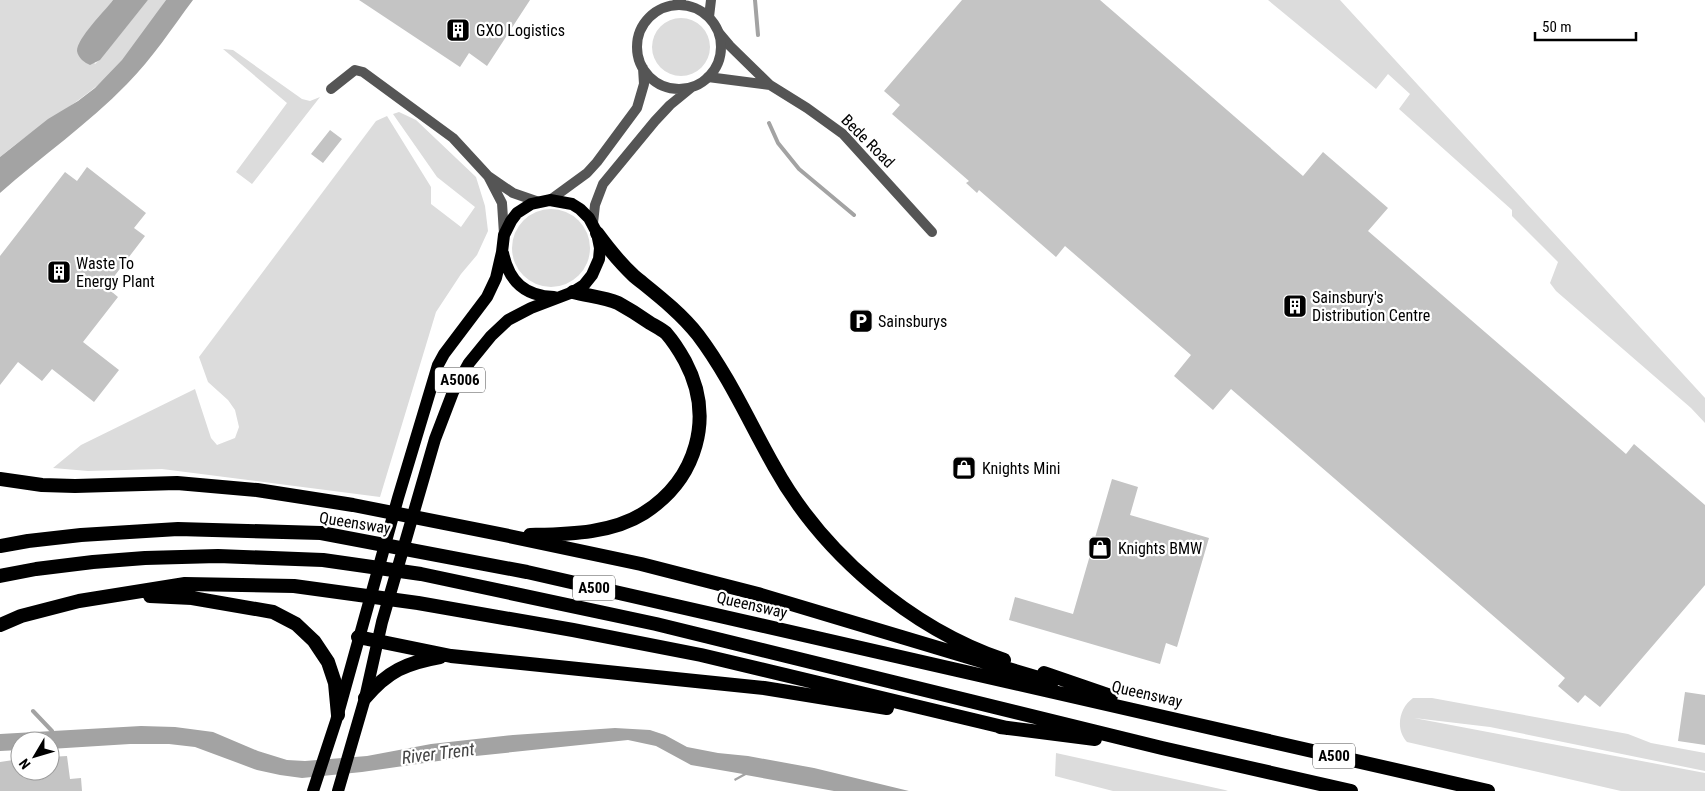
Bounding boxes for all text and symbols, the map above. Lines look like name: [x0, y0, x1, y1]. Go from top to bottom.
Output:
scale bar: [1535, 10, 1636, 42]
building icon: GXO Logistics: [445, 17, 471, 43]
text: 50 m: [1542, 18, 1572, 36]
place label: GXO Logistics: [476, 21, 565, 40]
street label: Bede Road: [837, 110, 899, 172]
place label: Waste To Energy Plant: [76, 254, 155, 291]
building icon: Waste To Energy Plant: [46, 259, 72, 285]
place label: Sainsbury's Distribution Centre: [1312, 288, 1430, 325]
building icon: Sainsbury's Distribution Centre: [1282, 293, 1308, 319]
parking icon: Sainsburys: [848, 308, 874, 334]
place label: Sainsburys: [878, 312, 947, 331]
road number: A5006: [435, 368, 485, 392]
shop icon: Knights Mini: [951, 455, 977, 481]
place label: Knights Mini: [982, 459, 1060, 478]
street label: Queensway: [318, 508, 392, 538]
shop icon: Knights BMW: [1087, 535, 1113, 561]
place label: Knights BMW: [1118, 539, 1202, 558]
road number: A500: [573, 576, 615, 600]
street label: Queensway: [715, 588, 790, 622]
street label: Queensway: [1110, 677, 1185, 711]
north arrow: [10, 731, 60, 781]
water label: River Trent: [400, 738, 476, 768]
road number: A500: [1313, 744, 1355, 768]
text: N: [16, 756, 34, 772]

